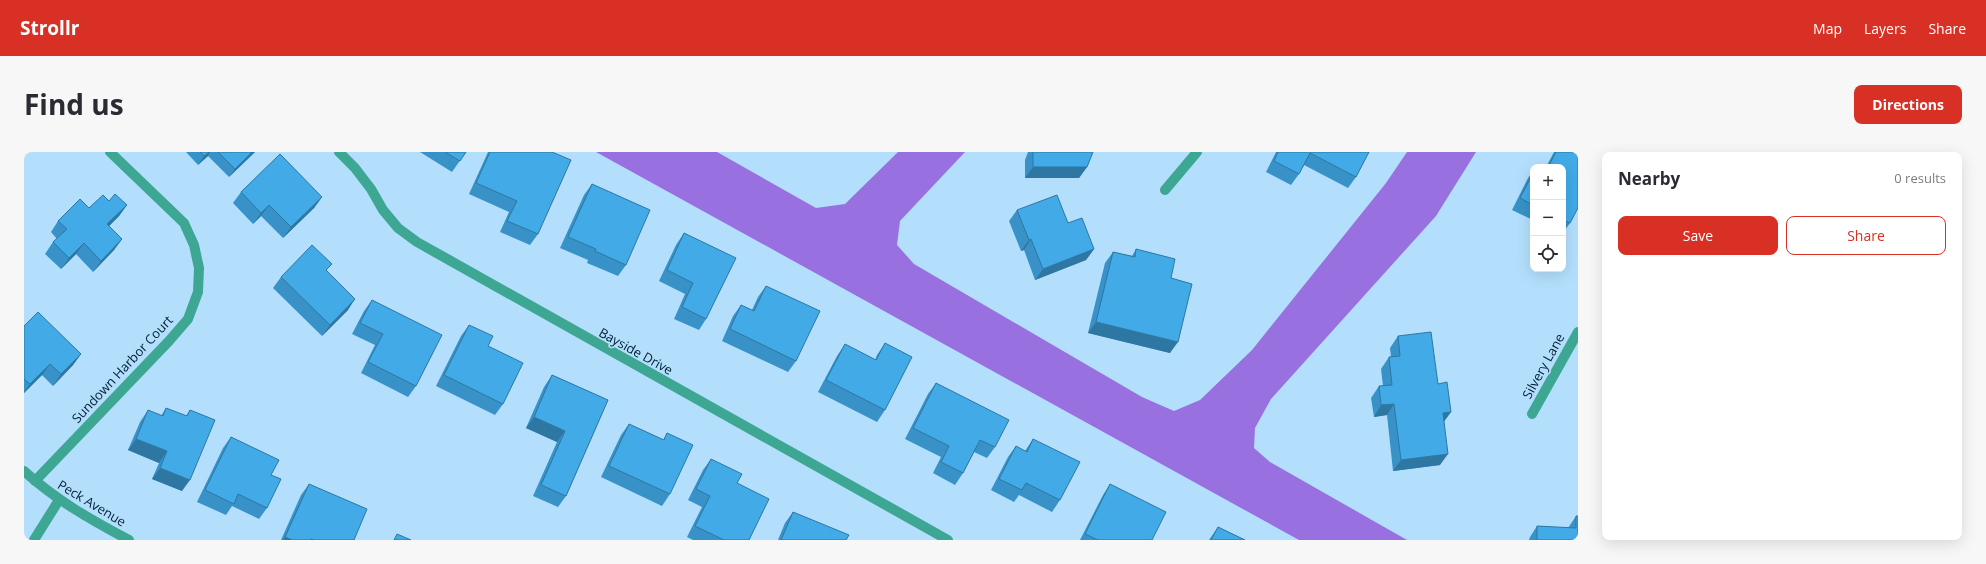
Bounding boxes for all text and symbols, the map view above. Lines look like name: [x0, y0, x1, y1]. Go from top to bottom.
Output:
text: Strollr: [20, 15, 79, 41]
text: Map: [1813, 19, 1842, 38]
text: Layers: [1864, 19, 1906, 38]
text: Share: [1928, 19, 1966, 38]
text: Find us: [24, 85, 124, 123]
button: Directions: [1854, 85, 1962, 124]
map controls: [1530, 164, 1566, 272]
button: +: [1530, 164, 1566, 200]
text: Nearby: [1618, 167, 1680, 190]
text: 0 results: [1894, 169, 1946, 187]
button: −: [1530, 200, 1566, 236]
button: Save: [1618, 216, 1778, 255]
button: Share: [1786, 216, 1946, 255]
button: locate: [1530, 236, 1566, 272]
street label: Sundown Harbor Court: [67, 311, 177, 427]
street label: Bayside Drive: [596, 323, 676, 379]
street label: Silvery Lane: [1518, 330, 1568, 402]
street label: Peck Avenue: [54, 476, 130, 530]

